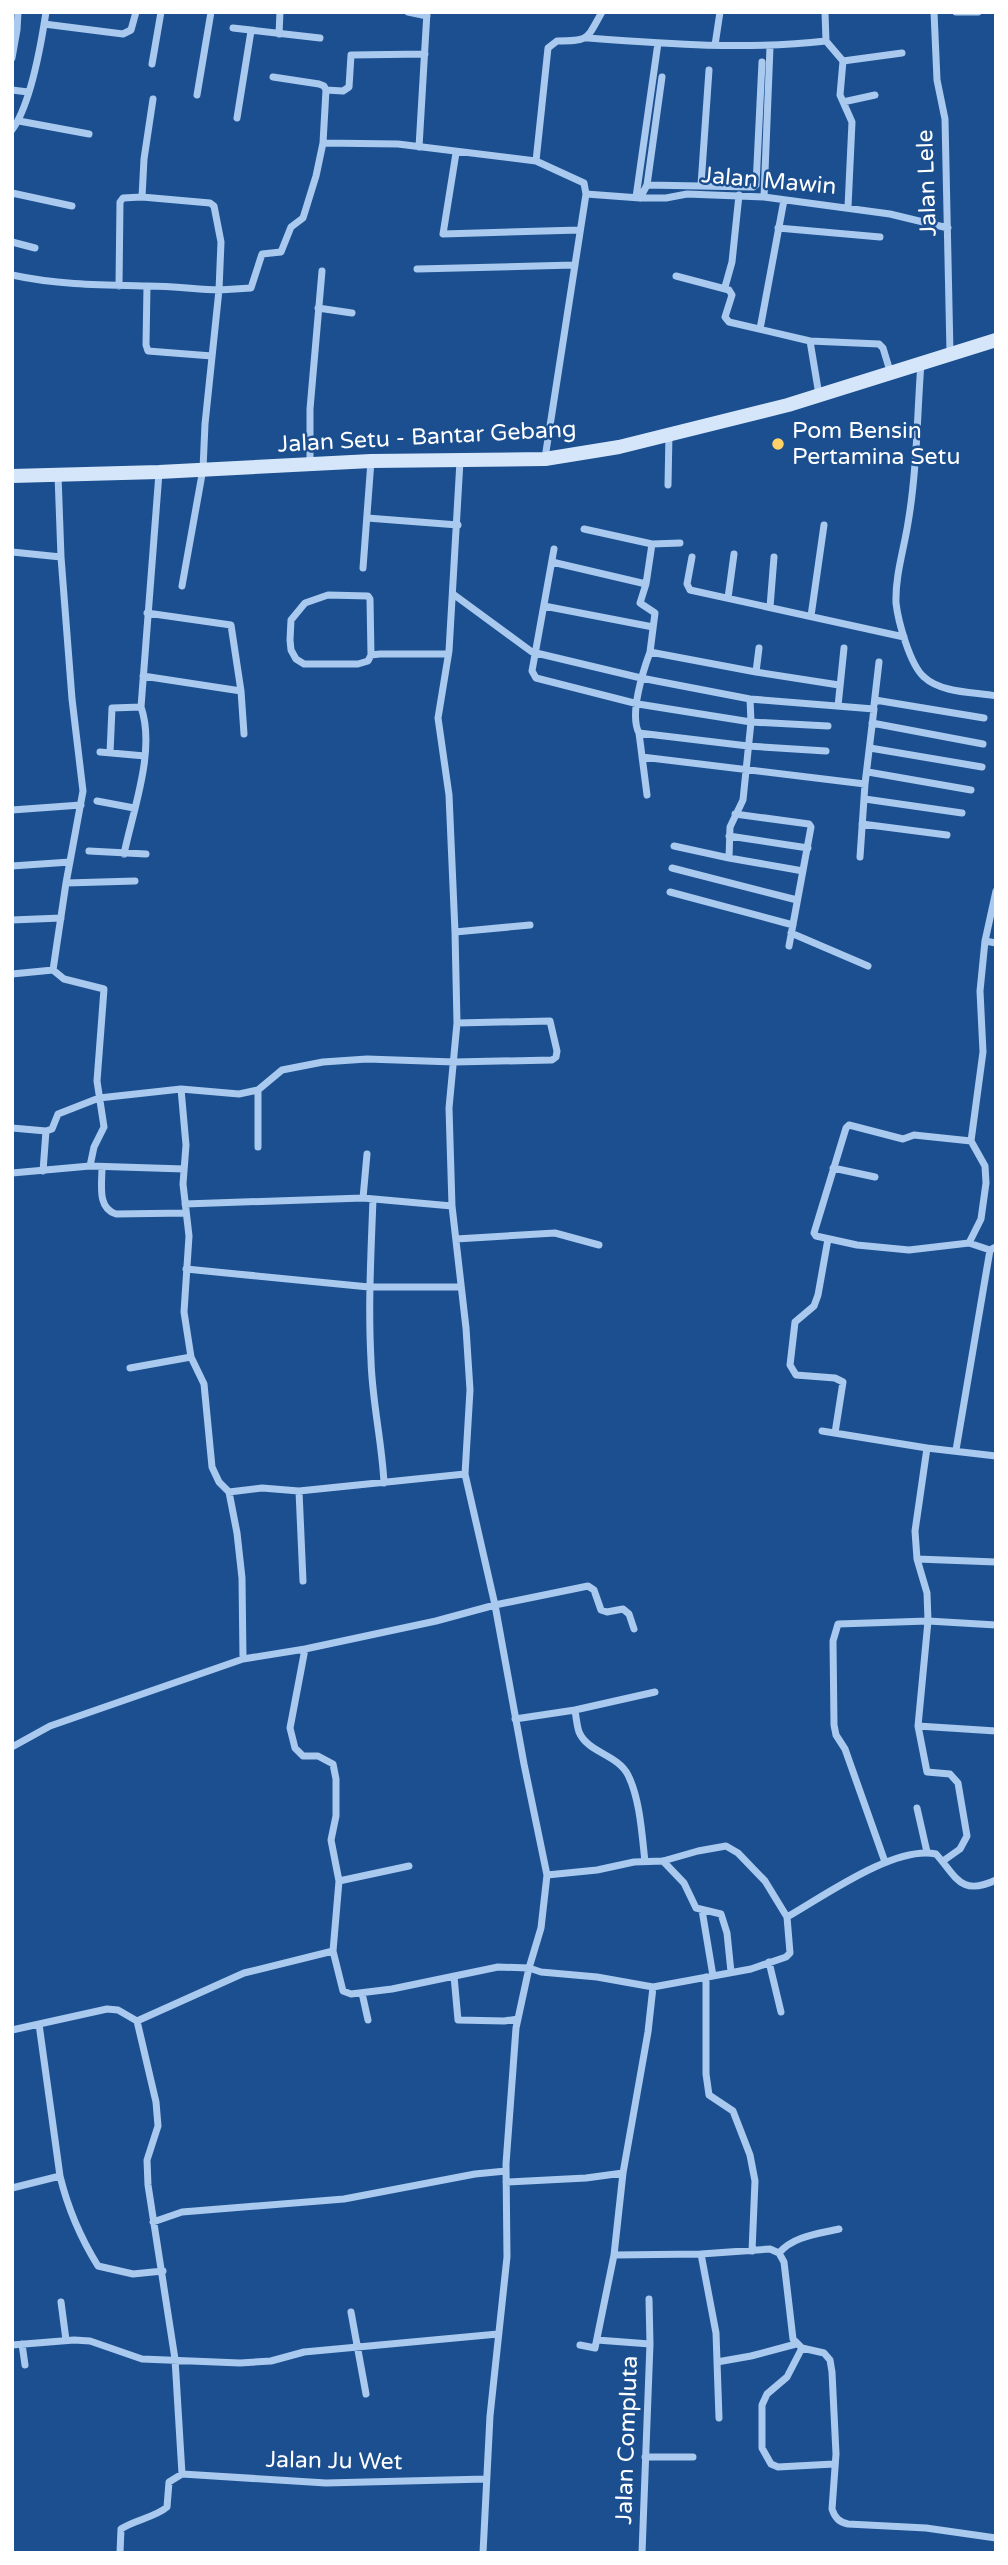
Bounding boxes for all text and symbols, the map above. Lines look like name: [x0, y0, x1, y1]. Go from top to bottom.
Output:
street label: Jalan Lele: [911, 129, 943, 237]
street label: Jalan Mawin: [700, 161, 838, 201]
street label: Jalan Setu - Bantar Gebang: [277, 415, 577, 459]
place label: Pom Bensin Pertamina Setu: [792, 417, 960, 471]
marker: Pom Bensin Pertamina Setu: [770, 436, 786, 452]
street label: Jalan Compluta: [610, 2355, 644, 2525]
street label: Jalan Ju Wet: [265, 2446, 403, 2476]

